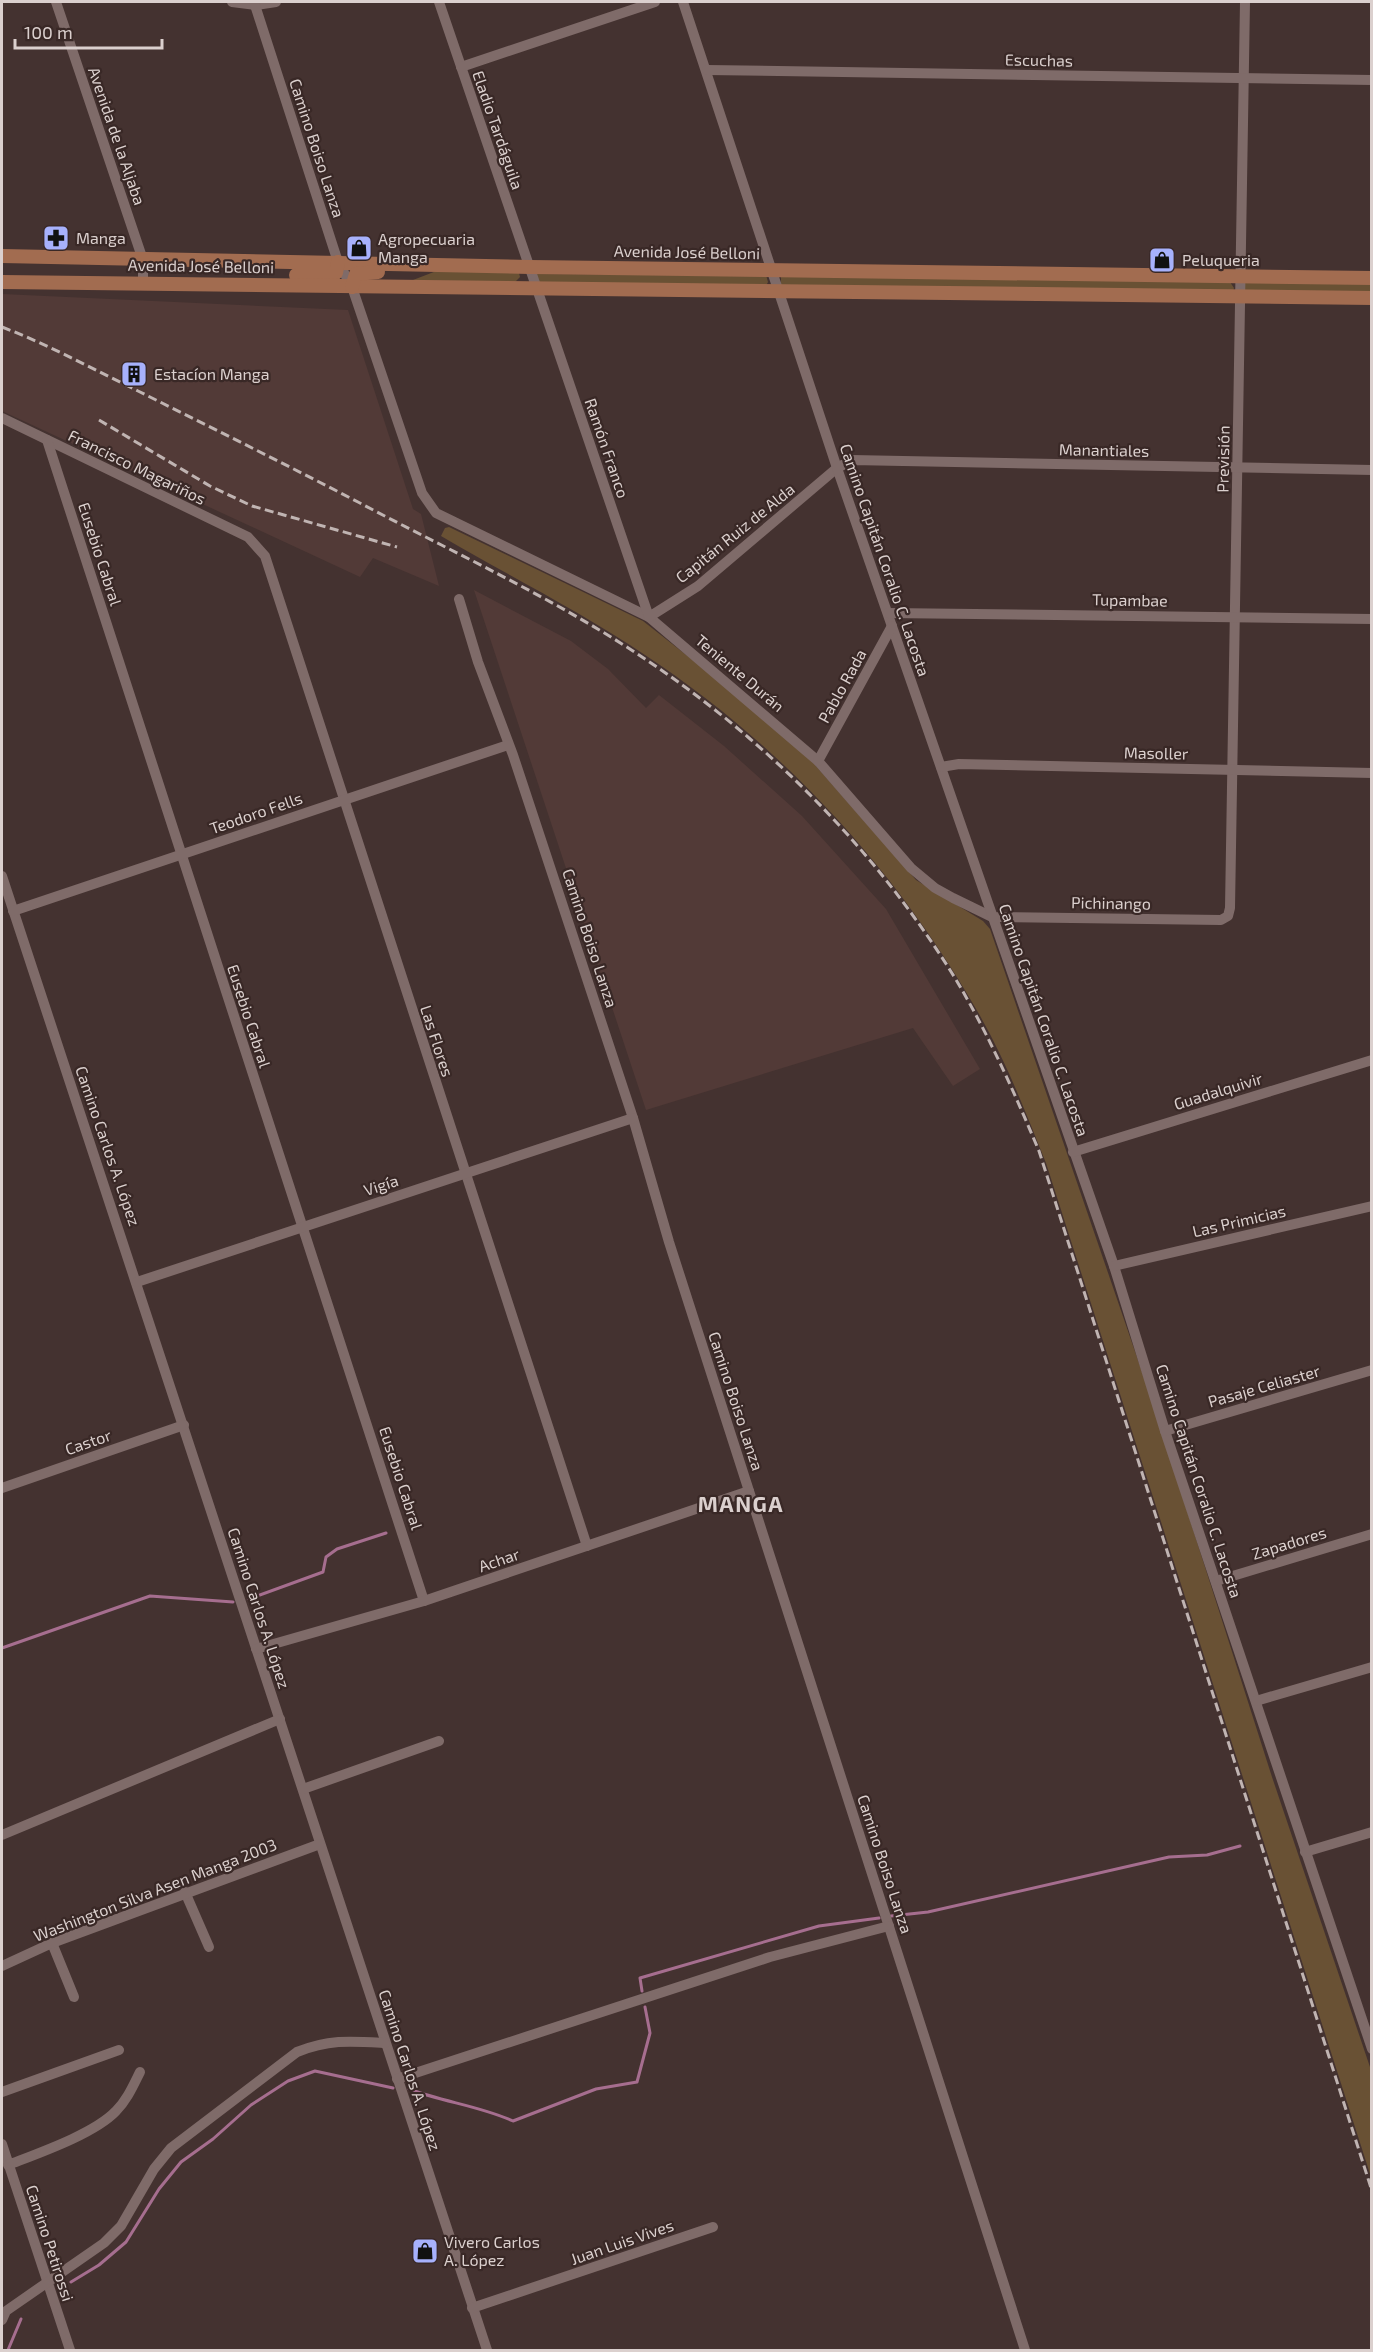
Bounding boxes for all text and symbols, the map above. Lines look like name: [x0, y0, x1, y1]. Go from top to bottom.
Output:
scale bar: [15, 12, 162, 50]
text: 100 m: [24, 21, 73, 43]
street label: Escuchas: [1005, 49, 1073, 70]
street label: Avenida de la Aljaba: [84, 64, 150, 208]
street label: Eladio Tardáguila: [469, 68, 528, 192]
street label: Camino Boiso Lanza: [286, 76, 349, 220]
pharmacy icon: Manga: [41, 223, 71, 253]
place label: Manga: [76, 228, 126, 247]
place label: Agropecuaria Manga: [378, 229, 475, 266]
shop icon: Agropecuaria Manga: [344, 233, 374, 263]
street label: Avenida José Belloni: [614, 241, 760, 262]
shop icon: Peluqueria: [1147, 245, 1177, 275]
place label: Peluqueria: [1182, 250, 1260, 269]
street label: Avenida José Belloni: [128, 255, 274, 276]
building icon: Estacíon Manga: [119, 359, 149, 389]
place label: Estacíon Manga: [154, 364, 269, 383]
street label: Ramón Franco: [582, 395, 633, 500]
street label: Francisco Magariños: [65, 425, 209, 508]
street label: Previsión: [1212, 425, 1233, 493]
street label: Manantiales: [1059, 439, 1149, 460]
street label: Camino Capitán Coralio C. Lacosta: [837, 441, 934, 679]
street label: Capitán Ruiz de Alda: [672, 479, 798, 586]
street label: Eusebio Cabral: [75, 500, 126, 608]
street label: Tupambae: [1092, 589, 1168, 610]
street label: Teniente Durán: [692, 630, 788, 715]
street label: Pablo Rada: [814, 646, 870, 726]
street label: Masoller: [1124, 742, 1189, 763]
street label: Teodoro Fells: [207, 788, 305, 837]
street label: Camino Boiso Lanza: [559, 866, 622, 1010]
street label: Pichinango: [1071, 892, 1151, 913]
street label: Camino Capitán Coralio C. Lacosta: [996, 901, 1093, 1139]
street label: Eusebio Cabral: [224, 962, 275, 1070]
street label: Las Flores: [417, 1003, 458, 1079]
street label: Camino Carlos A. López: [72, 1063, 145, 1228]
street label: Guadalquivir: [1171, 1068, 1265, 1113]
street label: Vigía: [361, 1170, 401, 1199]
street label: Las Primicias: [1190, 1201, 1287, 1240]
street label: Camino Boiso Lanza: [705, 1329, 768, 1473]
street label: Pasaje Celiaster: [1206, 1360, 1323, 1412]
street label: Camino Capitán Coralio C. Lacosta: [1153, 1362, 1246, 1600]
street label: Eusebio Cabral: [376, 1424, 427, 1532]
street label: Castor: [62, 1425, 114, 1458]
district label: MANGA: [698, 1490, 784, 1516]
street label: Zapadores: [1249, 1522, 1328, 1563]
street label: Camino Carlos A. López: [225, 1525, 294, 1691]
street label: Achar: [476, 1543, 522, 1575]
street label: Camino Boiso Lanza: [854, 1792, 917, 1936]
street label: Washington Silva Asen Manga 2003: [30, 1834, 279, 1945]
street label: Camino Carlos A. López: [376, 1987, 445, 2153]
street label: Camino Petirossi: [23, 2182, 78, 2303]
street label: Juan Luis Vives: [568, 2215, 676, 2268]
place label: Vivero Carlos A. López: [444, 2232, 540, 2269]
shop icon: Vivero Carlos A. López: [410, 2236, 440, 2266]

